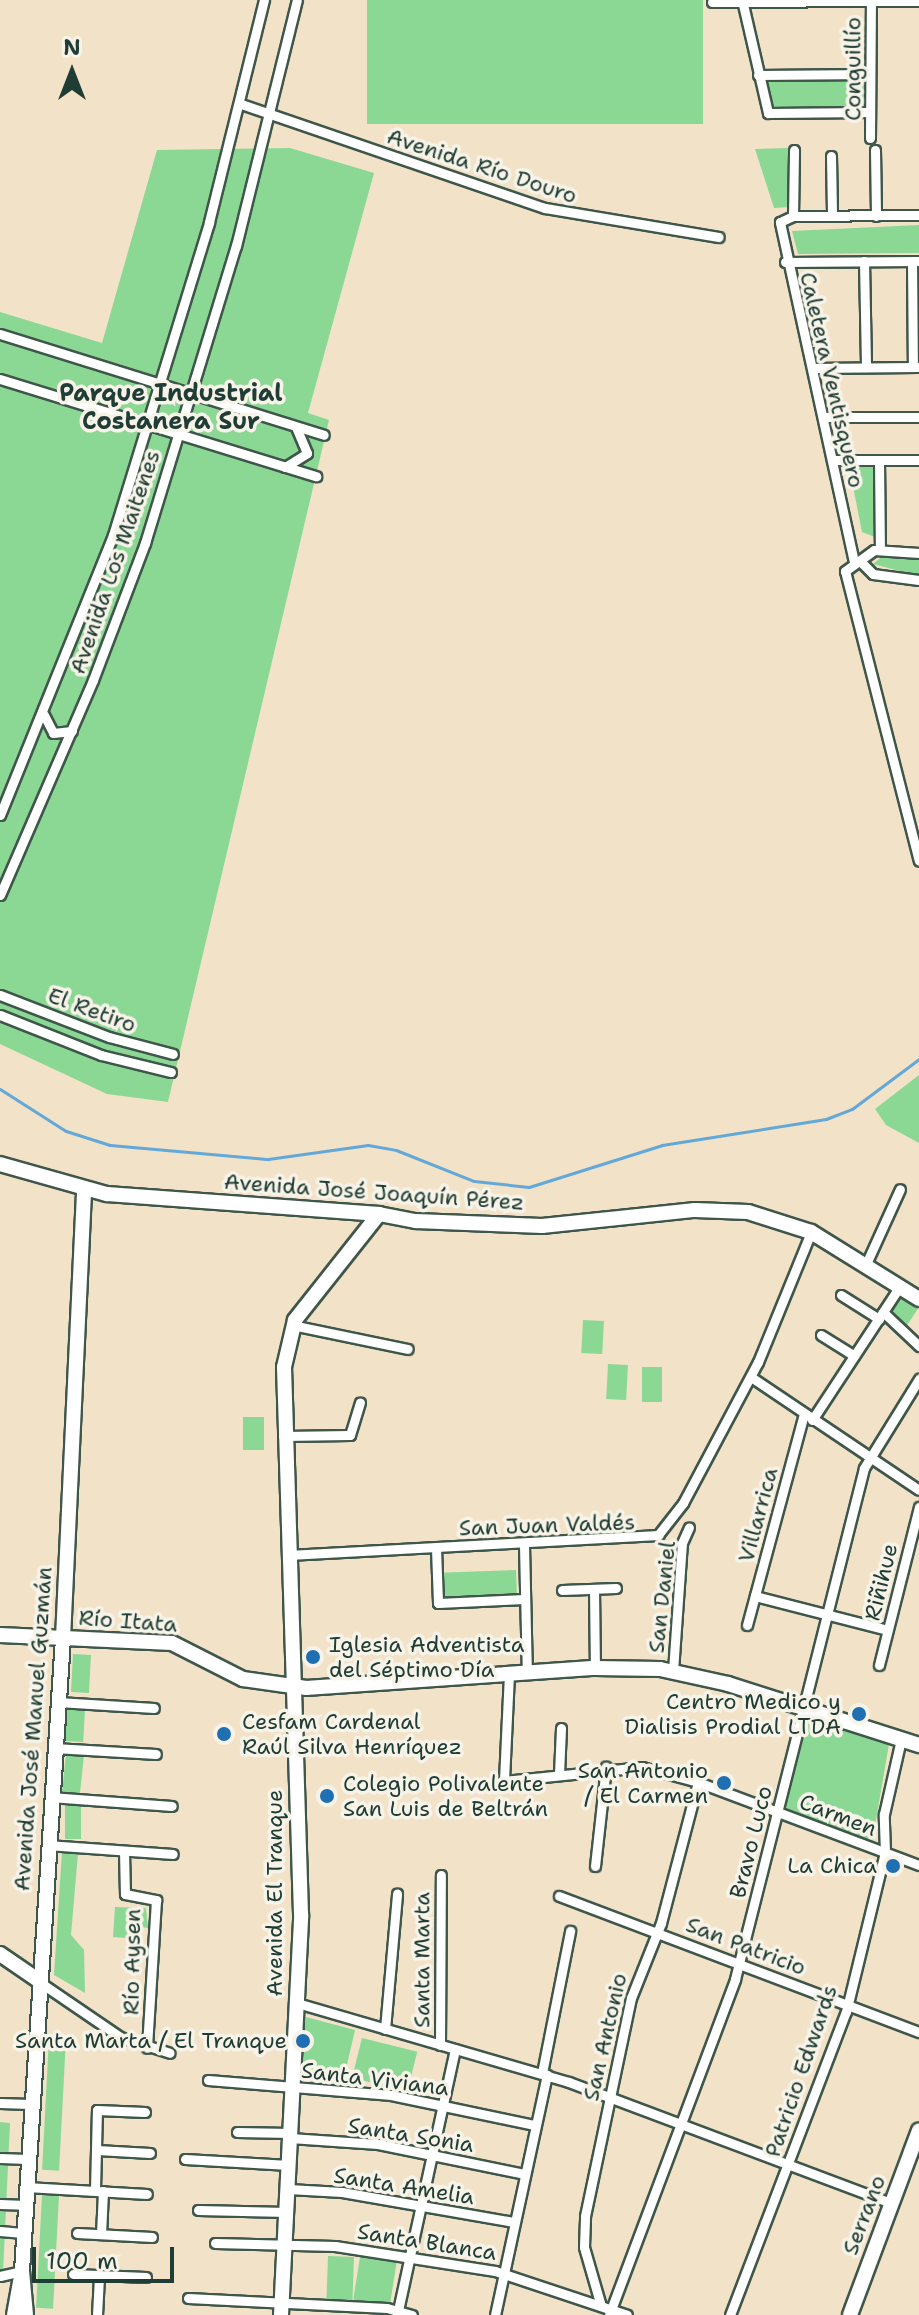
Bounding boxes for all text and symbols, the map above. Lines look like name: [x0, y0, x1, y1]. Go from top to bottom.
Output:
street label: Conguillío: [840, 17, 866, 121]
north arrow: [32, 32, 112, 112]
text: N: [63, 33, 81, 62]
street label: Avenida Río Douro: [384, 123, 580, 209]
street label: Caletera Ventisquero: [794, 270, 870, 490]
district label: Parque Industrial Costanera Sur: [59, 380, 283, 436]
street label: Avenida Los Maitenes: [64, 447, 166, 677]
street label: El Retiro: [44, 982, 140, 1038]
street label: Avenida José Joaquín Pérez: [223, 1168, 525, 1216]
street label: Villarrica: [733, 1465, 783, 1565]
street label: San Juan Valdés: [458, 1509, 636, 1541]
street label: San Daniel: [643, 1540, 681, 1654]
street label: Riñihue: [859, 1541, 903, 1623]
street label: Avenida José Manuel Guzmán: [9, 1566, 57, 1892]
street label: Río Itata: [78, 1604, 178, 1638]
place label: Iglesia Adventista del Séptimo Día: [329, 1631, 524, 1682]
marker: Iglesia Adventista del Séptimo Día: [304, 1648, 322, 1666]
place label: Centro Medico y Dialisis Prodial LTDA: [624, 1688, 841, 1740]
marker: Centro Medico y Dialisis Prodial LTDA: [848, 1703, 870, 1725]
place label: Cesfam Cardenal Raúl Silva Henríquez: [242, 1708, 462, 1760]
marker: Cesfam Cardenal Raúl Silva Henríquez: [213, 1723, 235, 1745]
place label: San Antonio / El Carmen: [578, 1757, 708, 1808]
place label: Colegio Polivalente San Luis de Beltrán: [343, 1770, 548, 1822]
marker: San Antonio / El Carmen: [715, 1774, 733, 1792]
street label: Bravo Luco: [724, 1783, 778, 1901]
marker: Colegio Polivalente San Luis de Beltrán: [318, 1787, 336, 1805]
street label: Carmen: [796, 1788, 880, 1842]
street label: Avenida El Tranque: [262, 1790, 288, 1996]
place label: La Chica: [787, 1853, 877, 1879]
marker: La Chica: [884, 1857, 902, 1875]
street label: Santa Marta: [409, 1892, 435, 2028]
street label: Río Aysen: [118, 1909, 146, 2015]
street label: San Patricio: [682, 1911, 810, 1981]
street label: San Antonio: [577, 1971, 633, 2103]
street label: Patricio Edwards: [759, 1982, 843, 2160]
place label: Santa Marta / El Tranque: [15, 2028, 287, 2054]
marker: Santa Marta / El Tranque: [294, 2032, 312, 2050]
street label: Santa Viviana: [300, 2057, 450, 2101]
street label: Santa Sonia: [346, 2112, 476, 2158]
street label: Santa Amelia: [332, 2162, 476, 2210]
street label: Serrano: [837, 2172, 891, 2258]
street label: Santa Blanca: [356, 2218, 498, 2266]
scale bar: [36, 2231, 178, 2281]
text: 100 m: [46, 2245, 118, 2277]

